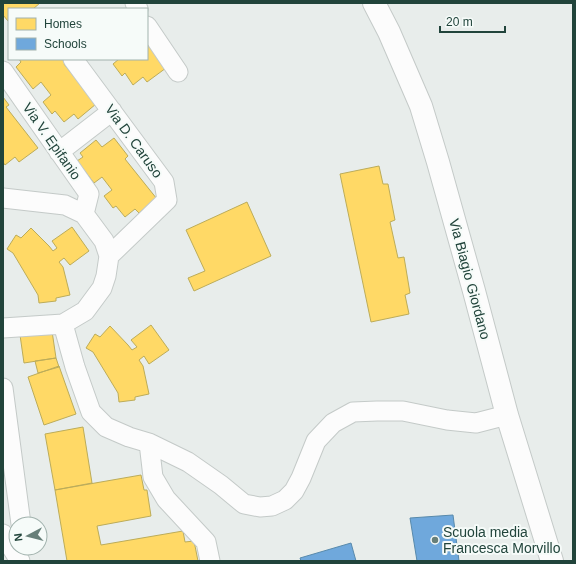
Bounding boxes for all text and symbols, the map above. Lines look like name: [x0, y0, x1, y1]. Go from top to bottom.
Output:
legend: [8, 8, 148, 60]
scale bar: [440, 8, 505, 34]
text: 20 m: [446, 15, 473, 29]
text: Homes: [44, 17, 82, 31]
text: Schools: [44, 37, 87, 51]
street label: Via V. Epifanio: [20, 99, 85, 183]
street label: Via D. Caruso: [102, 101, 166, 181]
street label: Via Biagio Giordano: [446, 217, 494, 341]
north arrow: [8, 516, 48, 556]
place label: Scuola media Francesca Morvillo: [443, 524, 561, 556]
text: N: [12, 532, 25, 542]
marker: Scuola media Francesca Morvillo: [430, 535, 440, 545]

